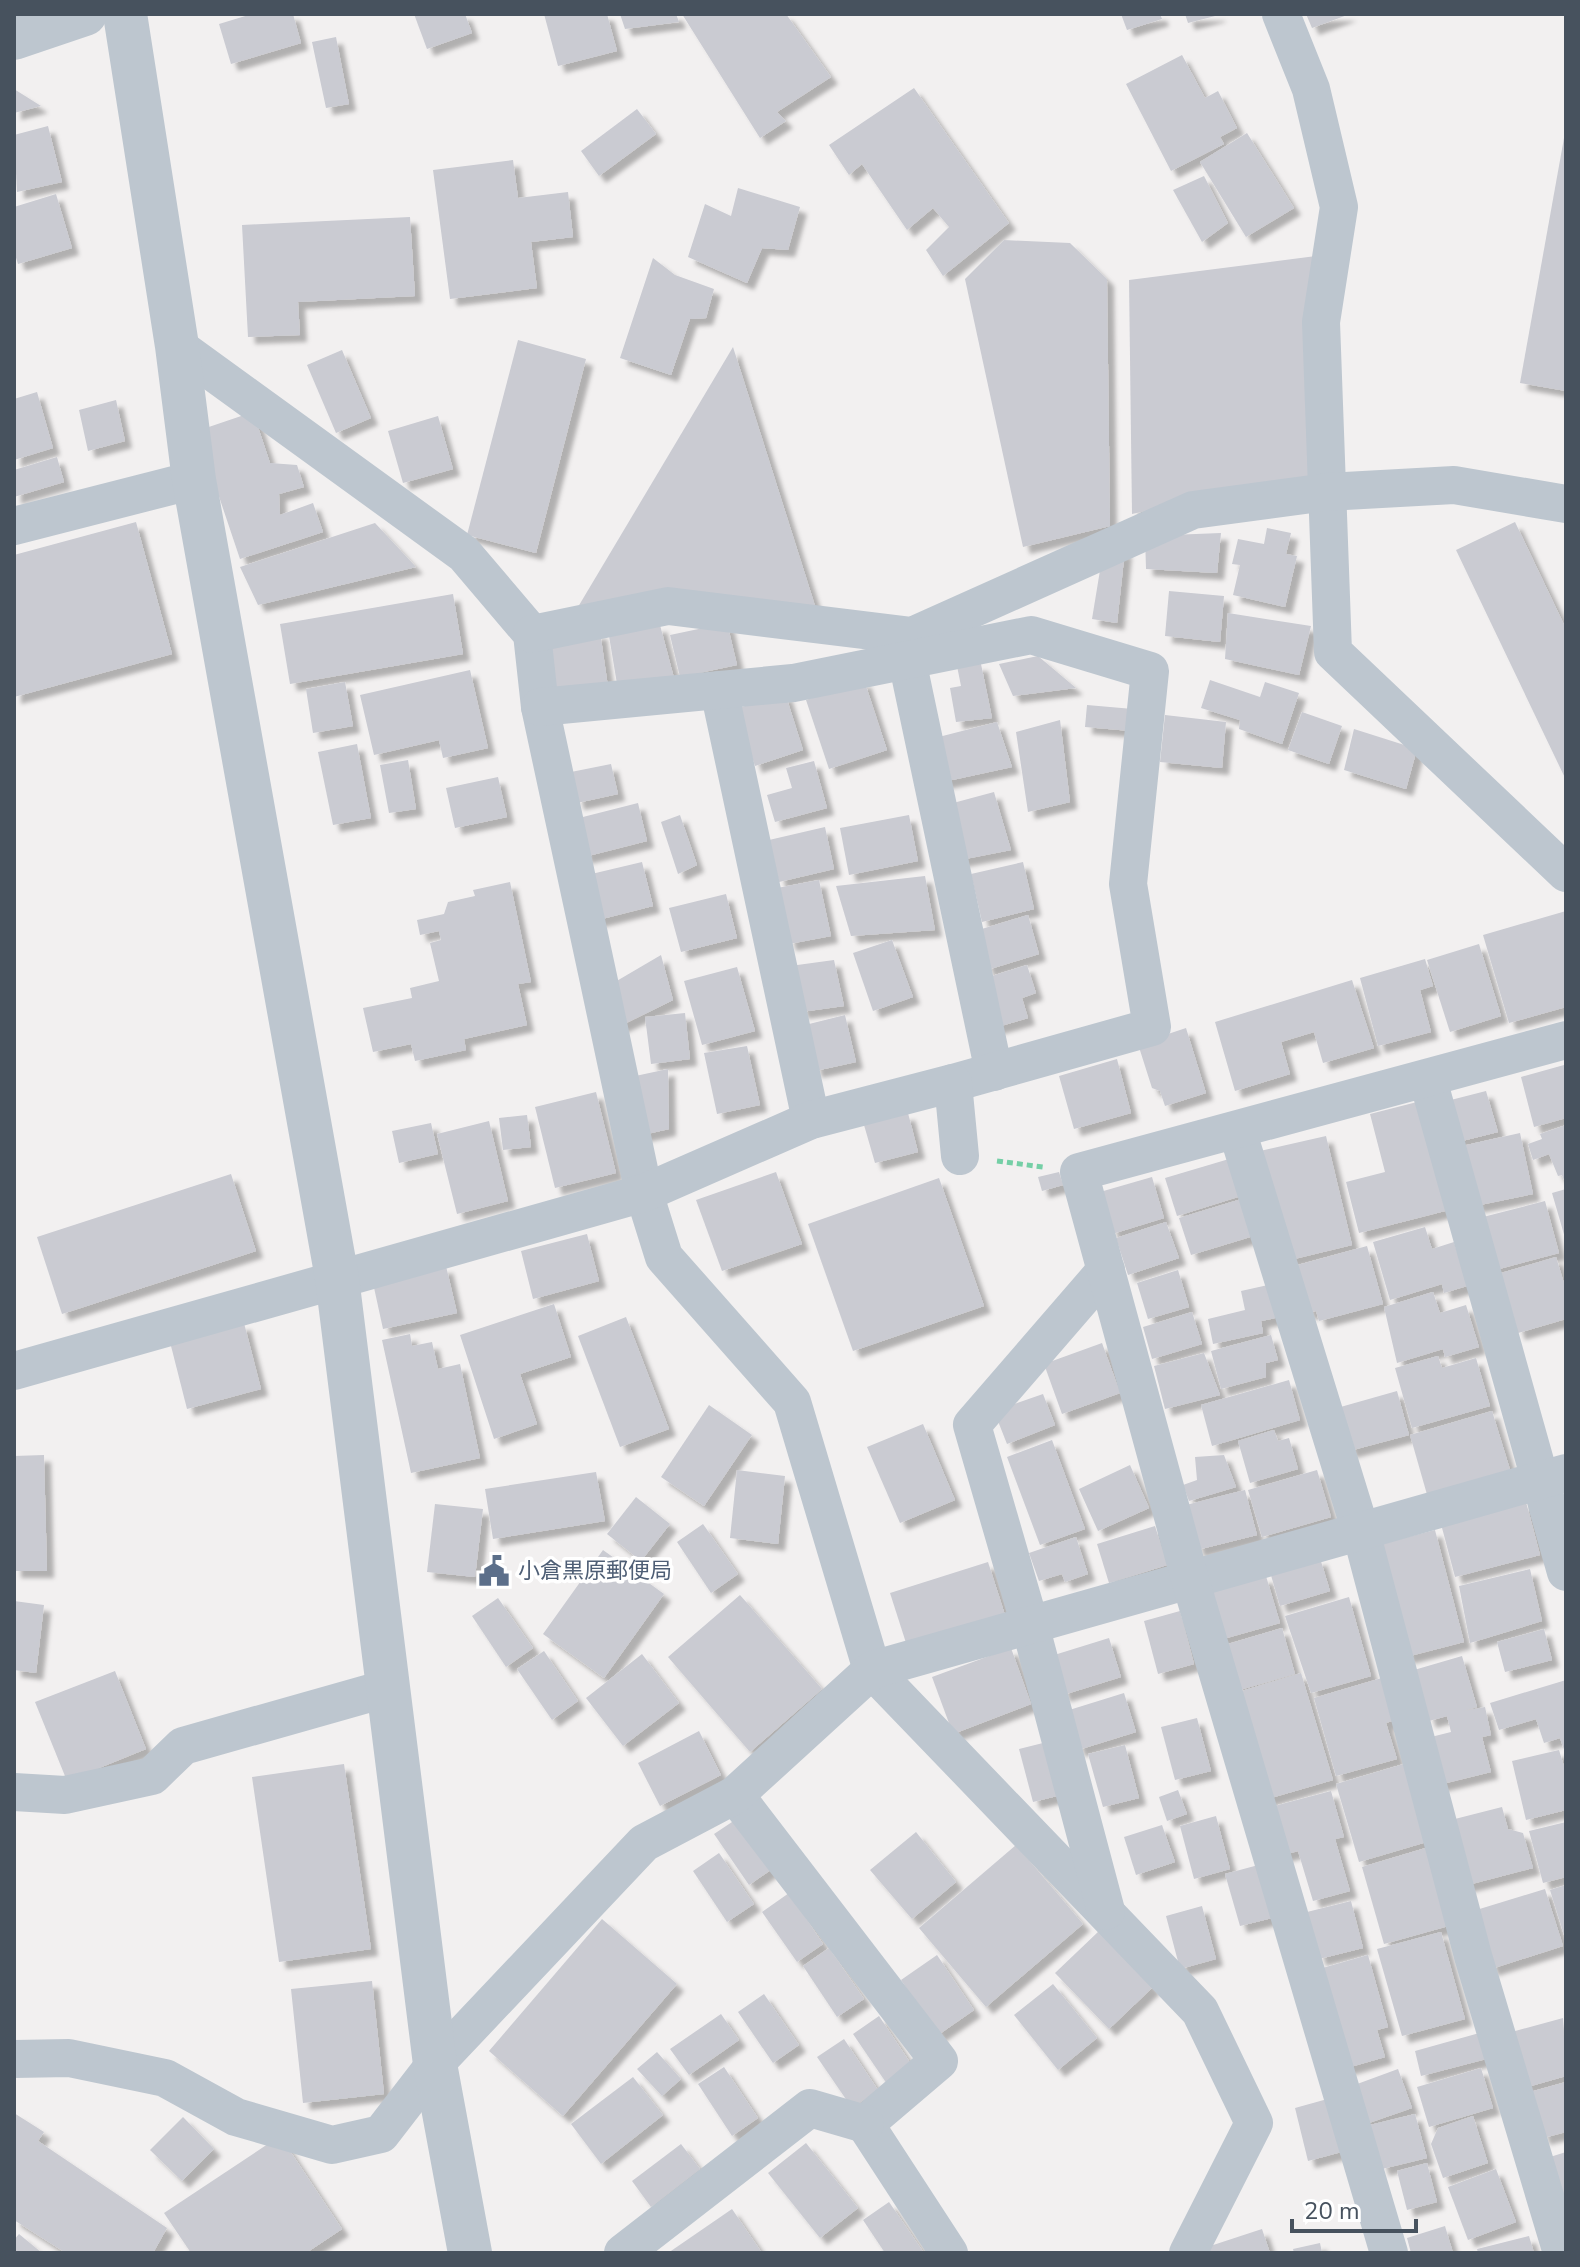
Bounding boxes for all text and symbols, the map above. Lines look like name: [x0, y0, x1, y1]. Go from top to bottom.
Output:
public building icon: 小倉黒原郵便局: [477, 1554, 511, 1588]
place label: 小倉黒原郵便局: [518, 1556, 672, 1586]
scale bar: [1292, 2183, 1416, 2233]
text: 20 m: [1304, 2195, 1360, 2227]

